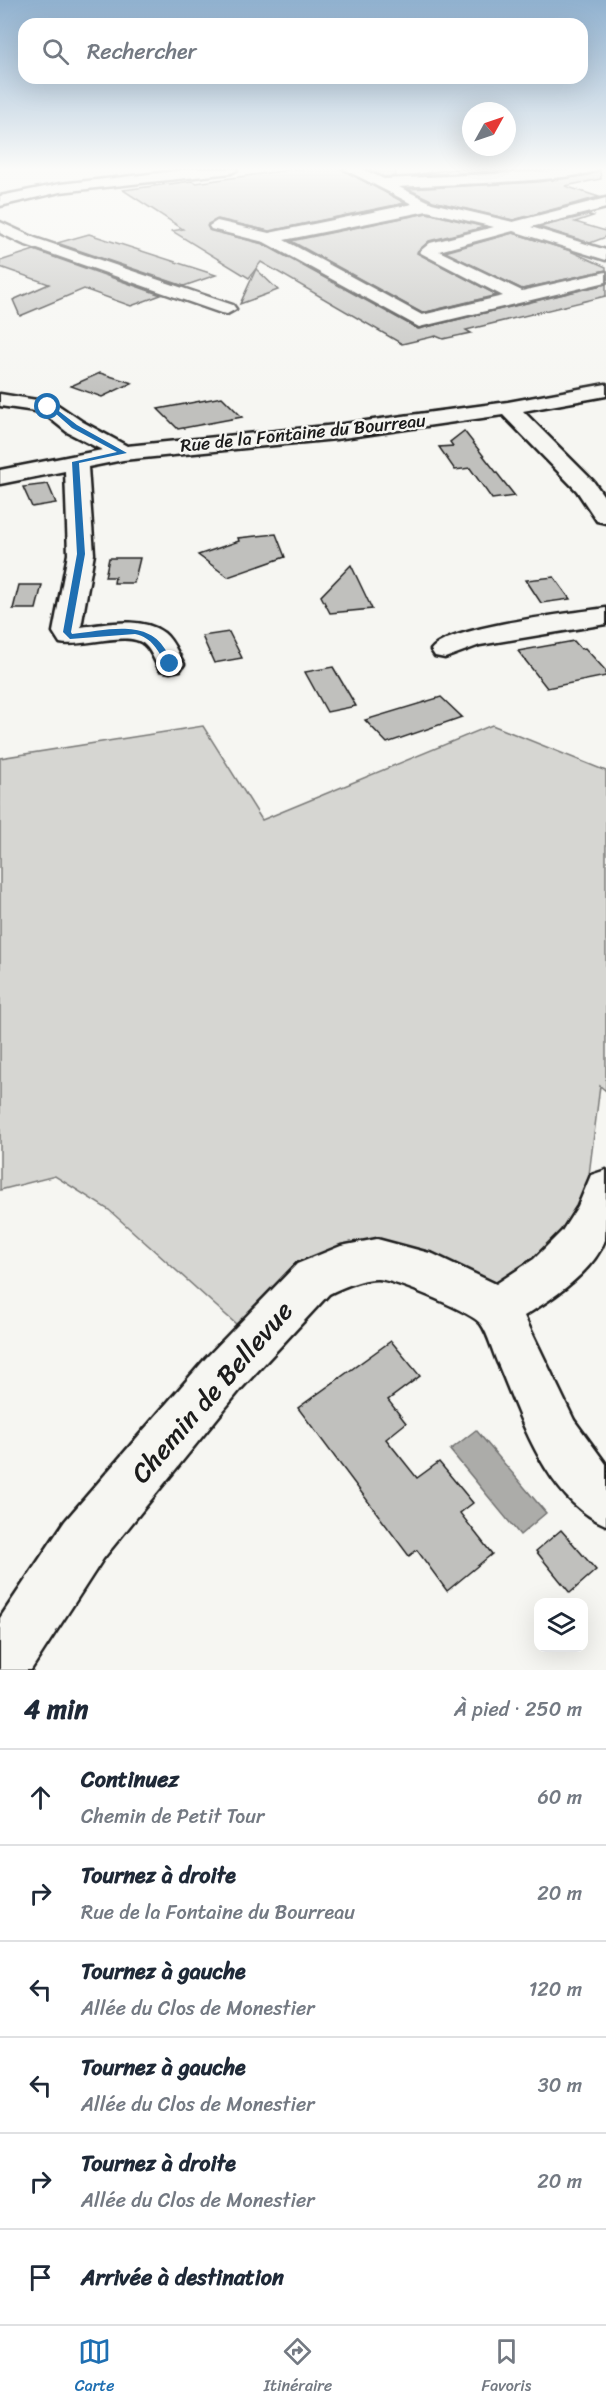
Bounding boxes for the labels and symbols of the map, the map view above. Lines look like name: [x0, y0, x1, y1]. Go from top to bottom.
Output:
north arrow: [462, 102, 516, 156]
route start: [34, 393, 60, 419]
street label: Rue de la Fontaine du Bourreau: [179, 404, 428, 462]
route end: [156, 650, 182, 676]
street label: Chemin de Bellevue: [118, 1289, 306, 1495]

